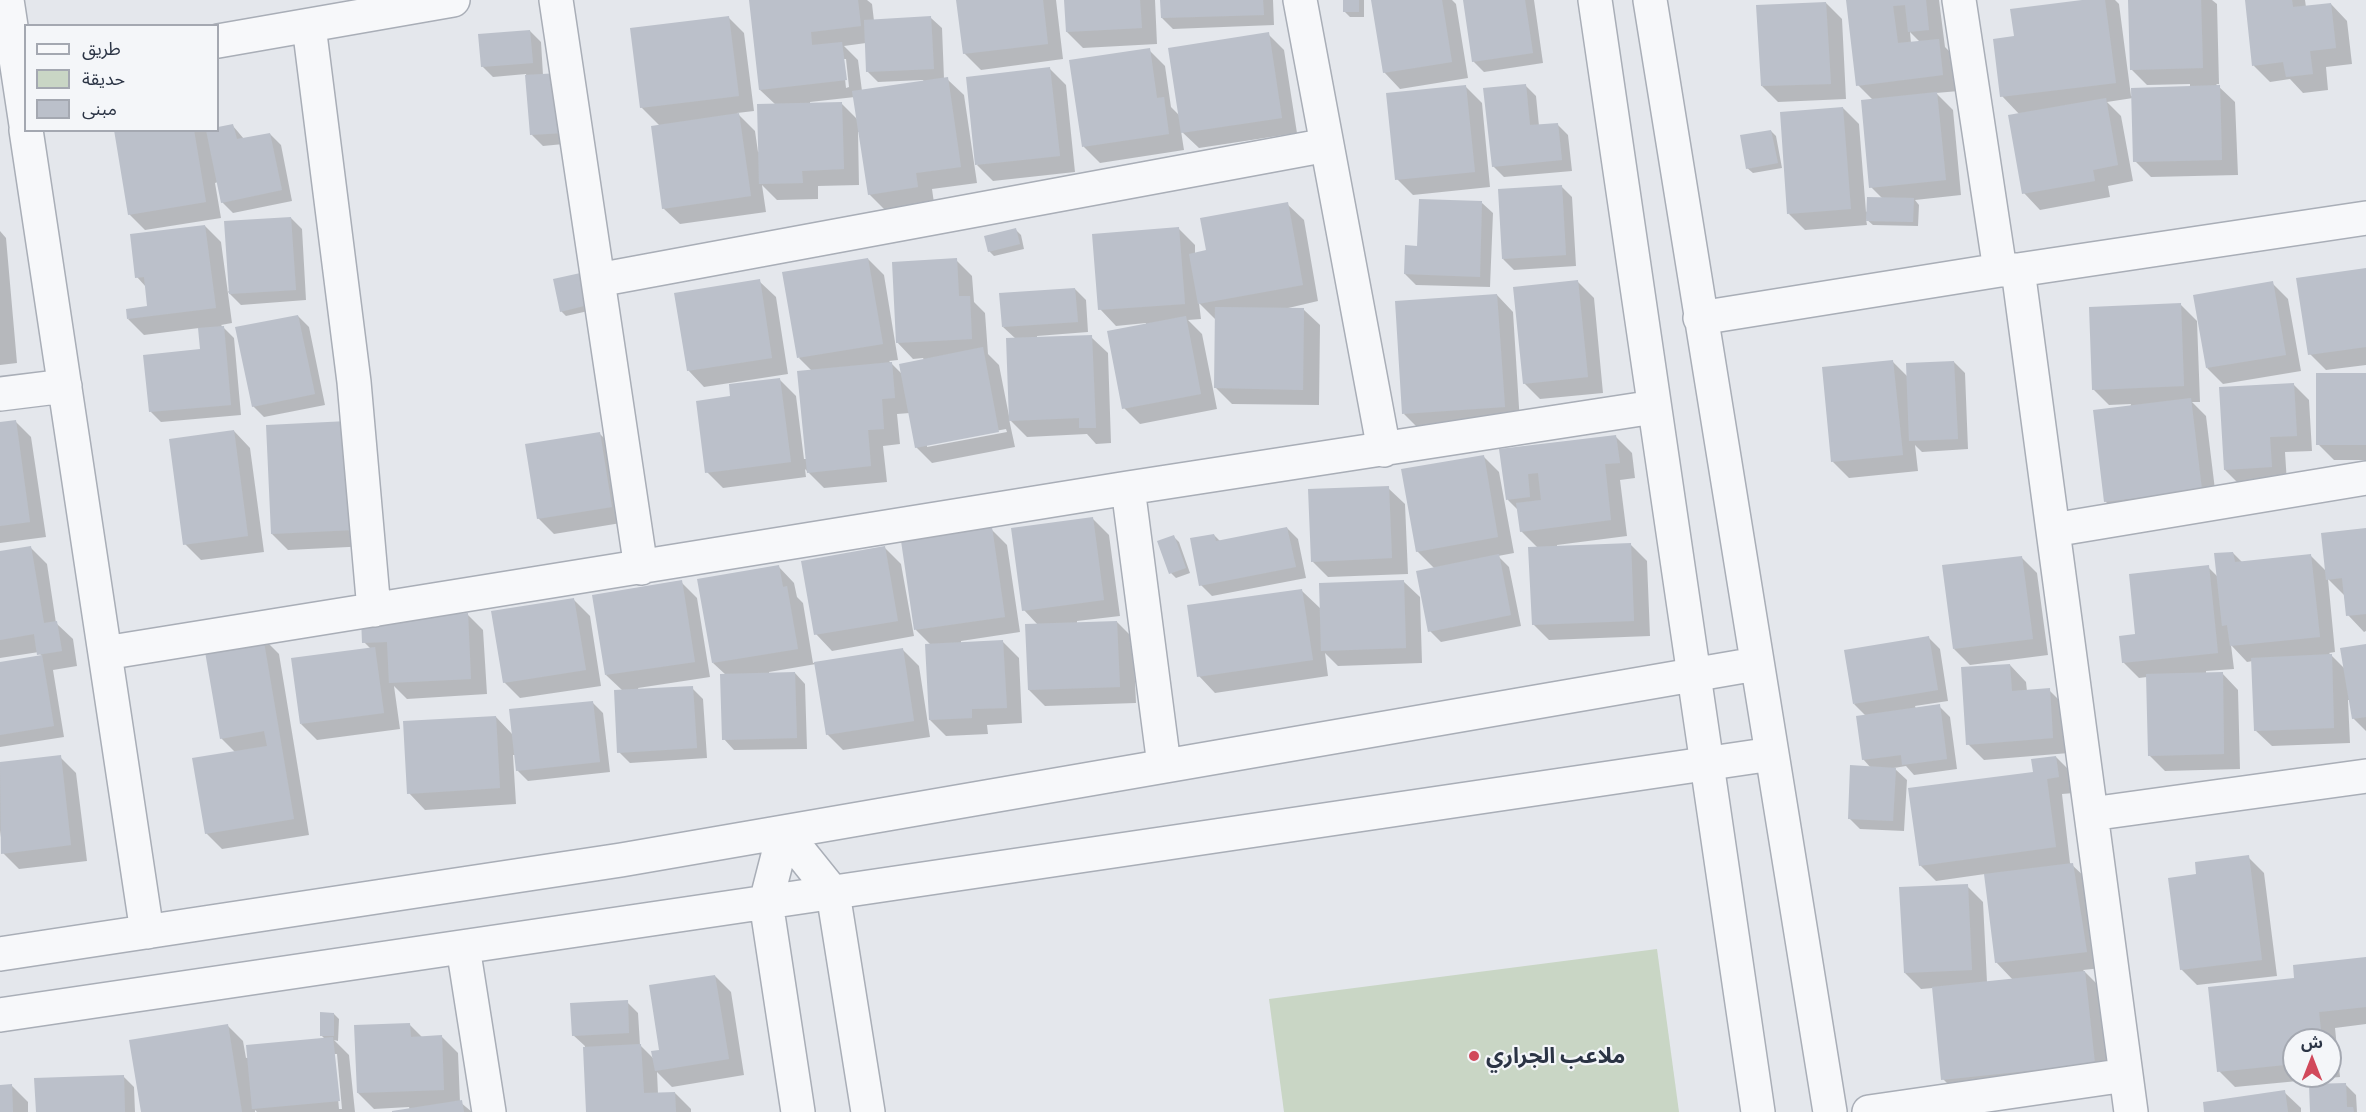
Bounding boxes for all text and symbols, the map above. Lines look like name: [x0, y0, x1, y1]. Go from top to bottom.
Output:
legend: [24, 24, 219, 132]
text: طريق: [82, 37, 121, 59]
text: حديقة: [82, 67, 125, 89]
text: مبنى: [82, 97, 117, 119]
north arrow: [2282, 1028, 2342, 1088]
text: ش: [2301, 1032, 2323, 1051]
place label: ملاعب الجراري: [1486, 1043, 1625, 1069]
marker: ملاعب الجراري: [1467, 1049, 1481, 1063]

